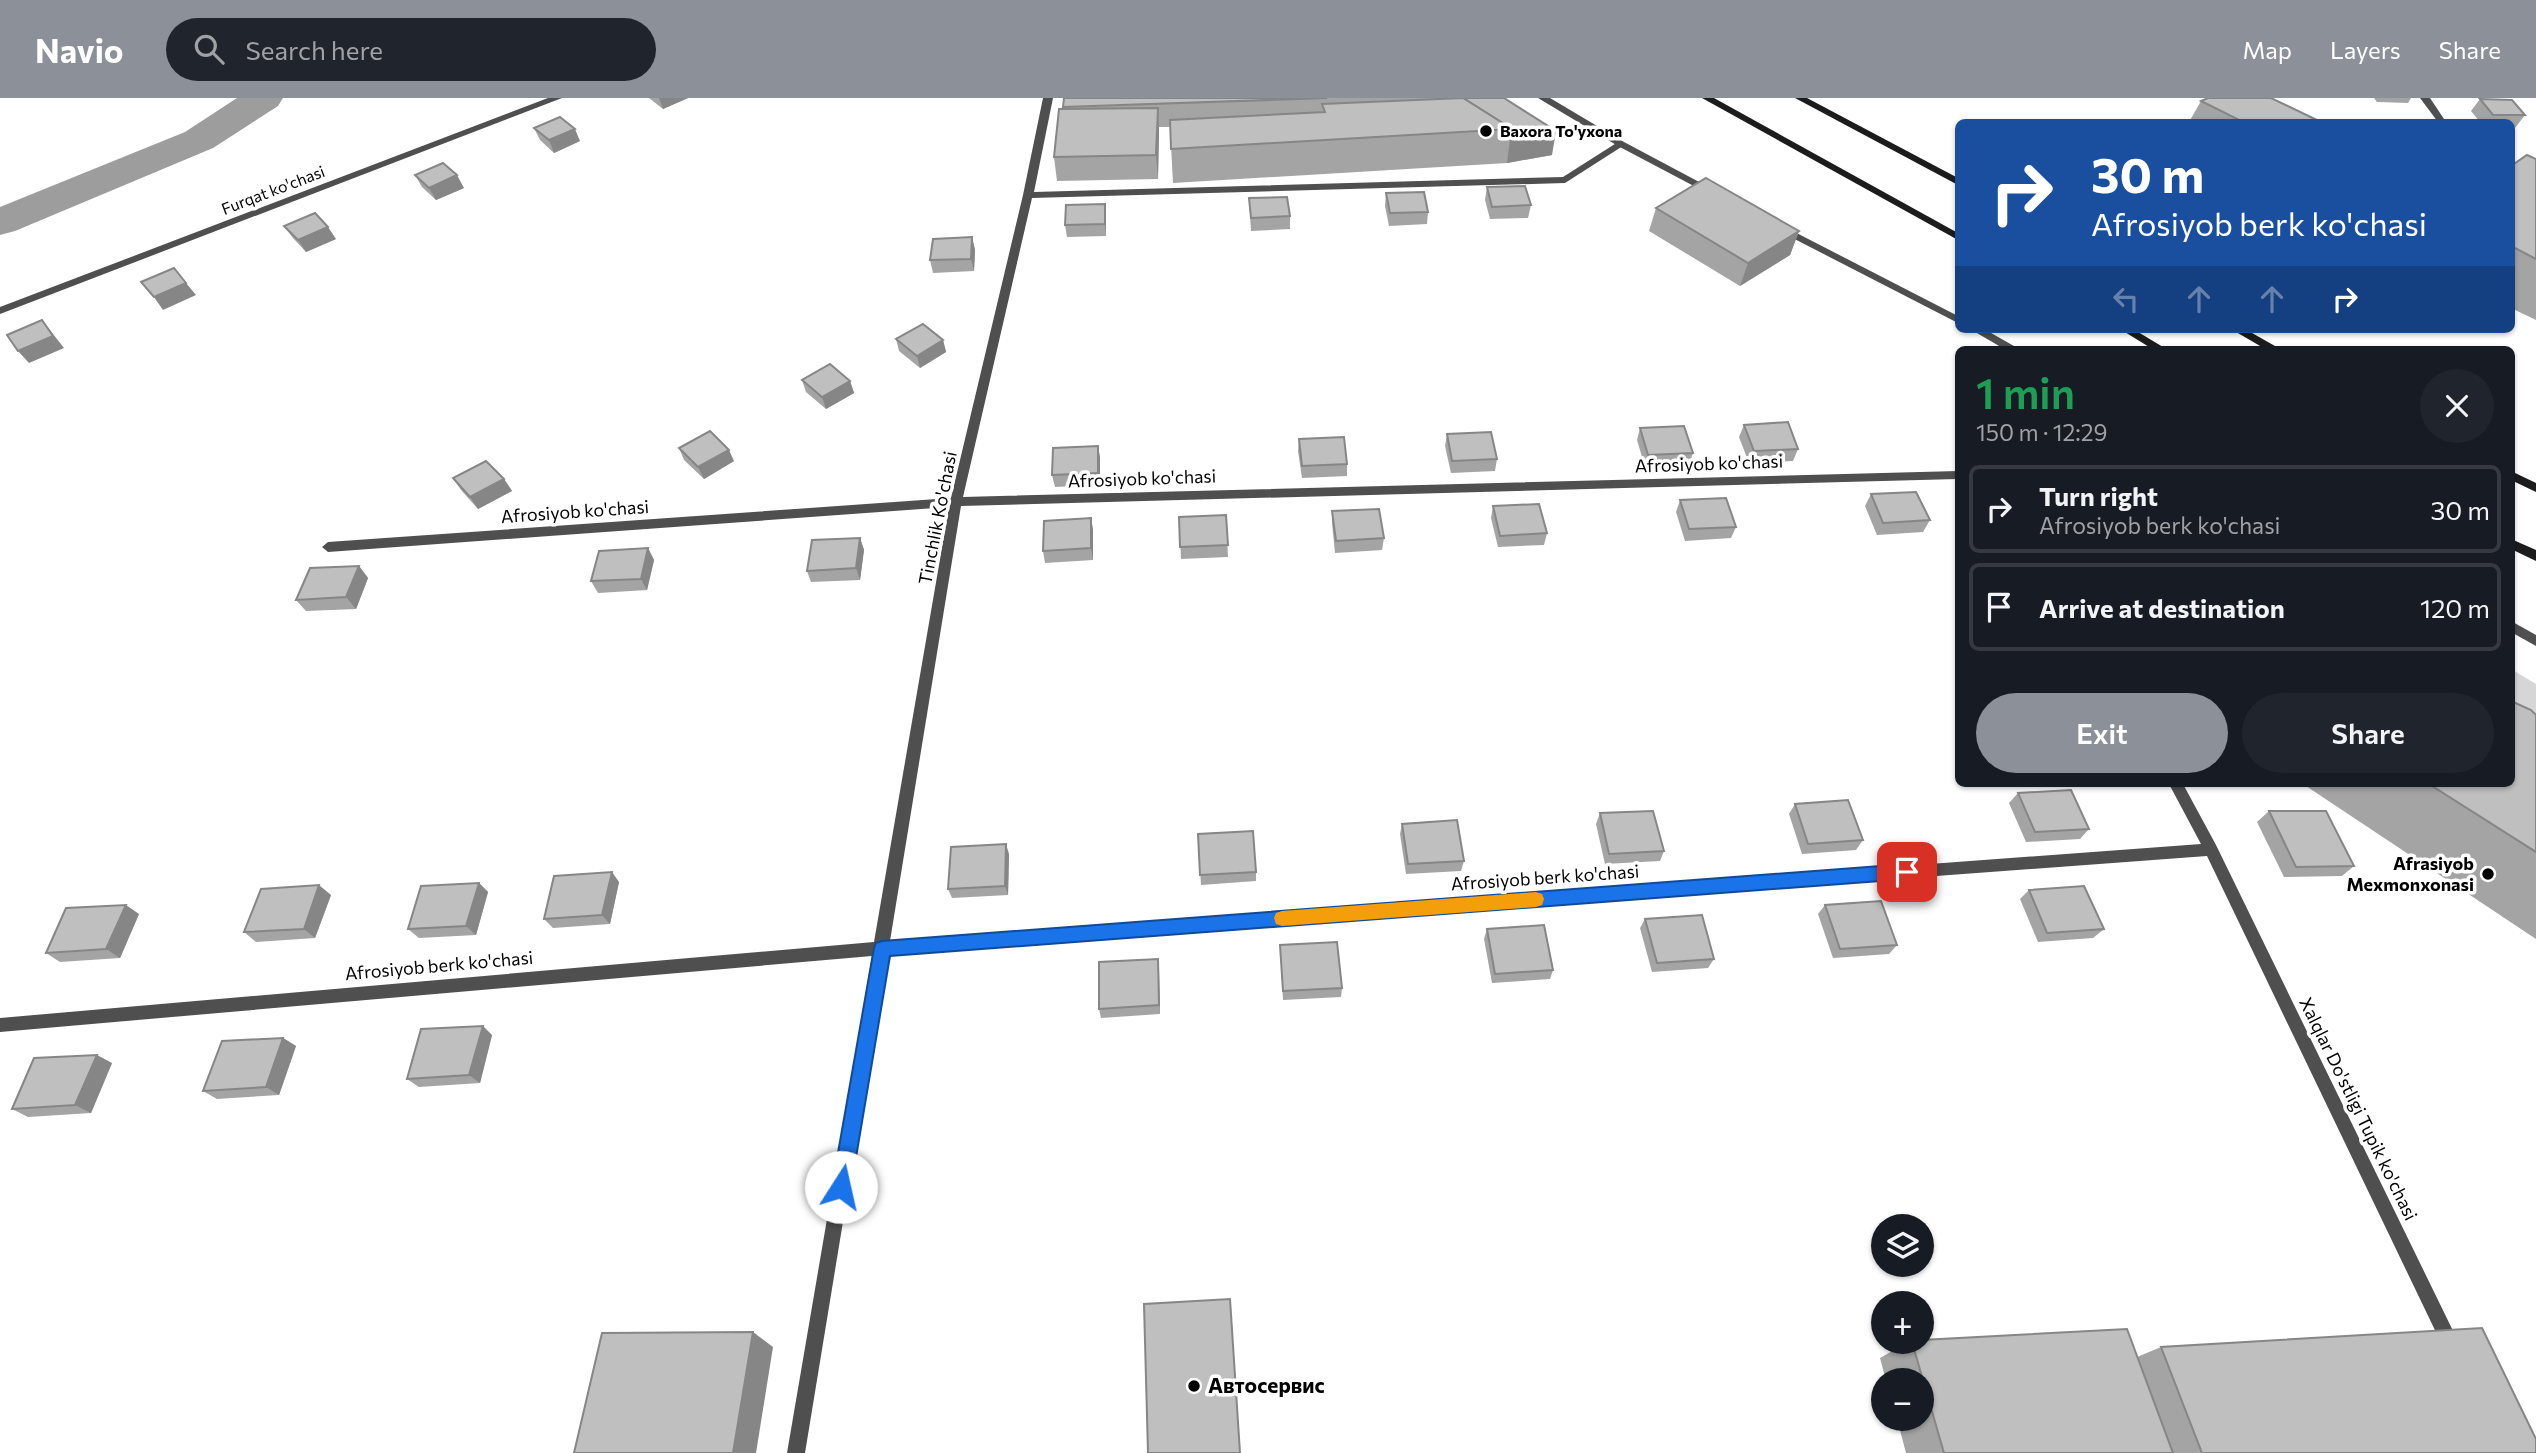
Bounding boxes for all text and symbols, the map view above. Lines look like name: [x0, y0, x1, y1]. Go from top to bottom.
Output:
search box: [166, 18, 656, 81]
text: Navio: [35, 29, 124, 70]
icon: search: [190, 30, 228, 68]
text: Search here: [246, 34, 383, 65]
text: Map: [2243, 35, 2292, 64]
text: Layers: [2330, 35, 2401, 64]
text: Share: [2439, 35, 2501, 64]
place label: Baxora To'yxona: [1500, 121, 1622, 140]
marker: Baxora To'yxona: [1478, 123, 1494, 139]
text: 30 m: [2091, 143, 2204, 203]
icon: right: [1976, 147, 2067, 238]
street label: Furqat ko'chasi: [218, 161, 327, 218]
text: Afrosiyob berk ko'chasi: [2091, 203, 2427, 243]
icon: left: [2107, 280, 2145, 318]
icon: ahead: [2180, 280, 2218, 318]
icon: ahead: [2253, 280, 2291, 318]
icon: right: [2326, 280, 2364, 318]
text: 1 min: [1976, 366, 2075, 418]
button: close: [2420, 369, 2494, 443]
text: 150 m · 12:29: [1976, 418, 2107, 446]
street label: Tinchlik Ko'chasi: [913, 449, 961, 586]
street label: Afrosiyob ko'chasi: [1634, 449, 1784, 477]
street label: Afrosiyob ko'chasi: [1067, 464, 1217, 492]
text: Turn right: [2039, 480, 2158, 511]
icon: right: [1980, 490, 2018, 528]
text: 30 m: [2431, 494, 2490, 525]
street label: Afrosiyob ko'chasi: [500, 495, 650, 527]
text: Afrosiyob berk ko'chasi: [2039, 511, 2281, 539]
icon: arrive: [1980, 588, 2018, 626]
text: Arrive at destination: [2039, 592, 2285, 623]
text: 120 m: [2420, 592, 2490, 623]
button: Exit: [1976, 693, 2228, 773]
button: Share: [2242, 693, 2494, 773]
pin: [1877, 842, 1937, 902]
place label: Afrasiyob Mexmonxonasi: [2346, 852, 2474, 895]
icon: arrive: [1888, 853, 1926, 891]
street label: Afrosiyob berk ko'chasi: [1450, 859, 1640, 895]
marker: Afrasiyob Mexmonxonasi: [2480, 866, 2496, 882]
street label: Afrosiyob berk ko'chasi: [344, 946, 534, 984]
street label: Xalqlar Do'stligi Tupik ko'chasi: [2295, 994, 2423, 1224]
position arrow: [804, 1150, 878, 1224]
map controls: [1871, 1214, 1934, 1431]
button: layers: [1871, 1214, 1934, 1277]
button: +: [1871, 1291, 1934, 1354]
button: −: [1871, 1368, 1934, 1431]
place label: Автосервис: [1208, 1372, 1325, 1397]
marker: Автосервис: [1186, 1378, 1202, 1394]

